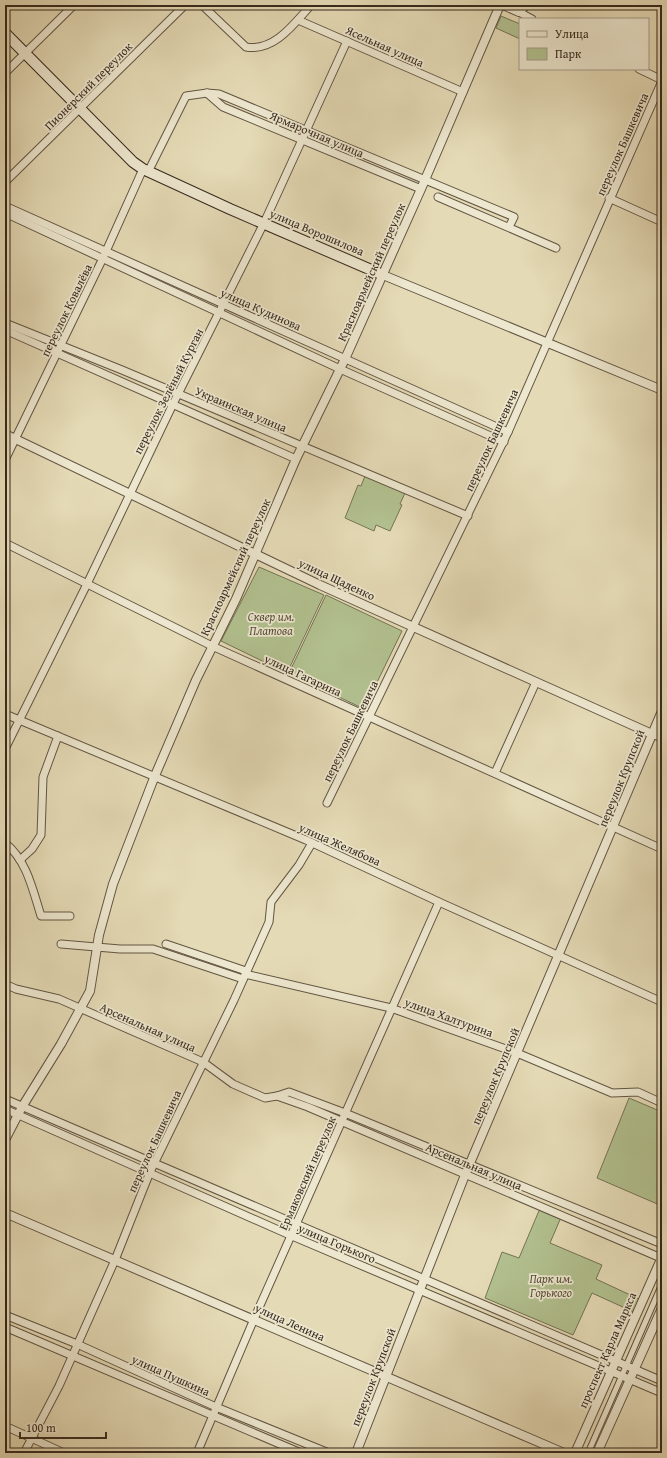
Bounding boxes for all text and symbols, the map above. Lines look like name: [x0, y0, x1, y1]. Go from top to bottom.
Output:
legend: [519, 18, 649, 70]
street label: Ясельная улица: [342, 21, 427, 71]
text: Улица: [555, 25, 589, 42]
street label: Пионерский переулок: [40, 38, 136, 134]
text: Парк: [555, 45, 582, 62]
street label: переулок Башкевича: [592, 90, 652, 198]
street label: Ярмарочная улица: [266, 106, 367, 162]
street label: Красноармейский переулок: [333, 200, 409, 344]
street label: улица Ворошилова: [266, 204, 367, 260]
street label: переулок Ковалёва: [36, 261, 96, 359]
street label: улица Кудинова: [217, 283, 304, 335]
street label: переулок Зелёный Курган: [129, 325, 207, 457]
street label: Украинская улица: [192, 382, 290, 436]
street label: переулок Башкевича: [460, 386, 522, 494]
street label: Красноармейский переулок: [196, 495, 275, 638]
street label: улица Щаденко: [295, 553, 378, 604]
park label: Сквер им. Платова: [248, 608, 294, 639]
street label: улица Гагарина: [261, 649, 345, 700]
street label: переулок Башкевича: [318, 677, 382, 785]
street label: переулок Крупской: [594, 727, 648, 829]
street label: улица Желябова: [296, 818, 384, 870]
street label: улица Халтурина: [401, 993, 496, 1041]
street label: Арсенальная улица: [97, 998, 199, 1056]
street label: переулок Крупской: [467, 1025, 523, 1127]
street label: переулок Башкевича: [123, 1087, 185, 1195]
street label: Ермаковский переулок: [274, 1113, 340, 1233]
street label: Арсенальная улица: [423, 1138, 525, 1194]
street label: улица Горького: [295, 1219, 378, 1267]
park label: Парк им. Горького: [529, 1270, 573, 1301]
street label: проспект Карла Маркса: [574, 1289, 640, 1411]
street label: улица Ленина: [251, 1299, 328, 1345]
street label: переулок Крупской: [346, 1325, 400, 1429]
street label: улица Пушкина: [128, 1350, 213, 1400]
scale bar: [20, 1414, 106, 1440]
text: 100 m: [26, 1419, 56, 1436]

